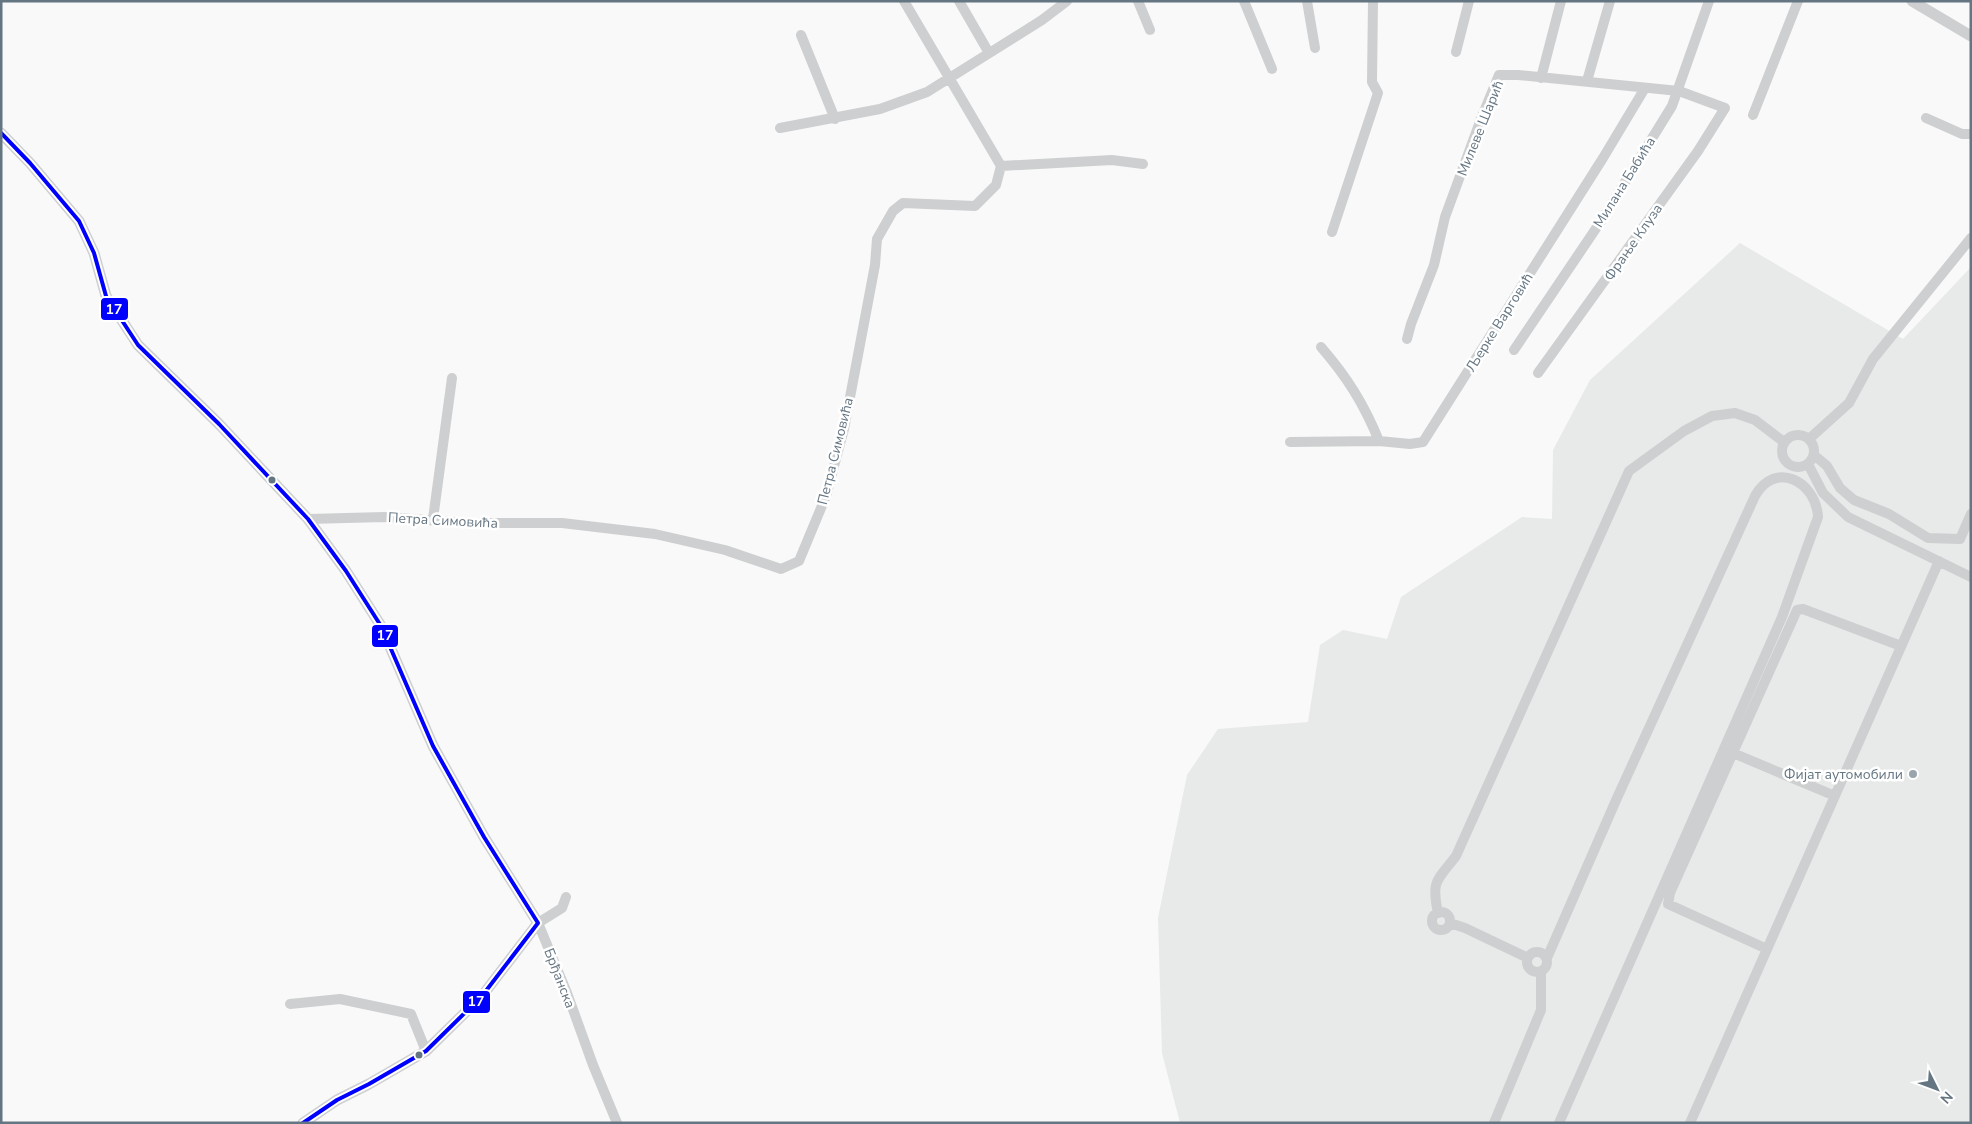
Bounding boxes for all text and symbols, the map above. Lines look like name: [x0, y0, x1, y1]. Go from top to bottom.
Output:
street label: Милеве Шарић: [1453, 78, 1508, 179]
street label: Милана Бабића: [1589, 133, 1660, 231]
street label: Фрање Клуза: [1600, 200, 1667, 285]
street label: Љерке Варговић: [1461, 269, 1538, 375]
line badge: 17: [100, 297, 129, 321]
text: 17: [106, 300, 122, 319]
street label: Петра Симовића: [813, 395, 858, 507]
unlabelled marker: [267, 475, 277, 485]
street label: Петра Симовића: [388, 508, 498, 533]
line badge: 17: [371, 624, 399, 648]
text: 17: [377, 626, 393, 645]
place label: Фијат аутомобили: [1784, 765, 1903, 784]
marker: Фијат аутомобили: [1907, 768, 1919, 780]
street label: Брђанска: [539, 945, 580, 1011]
line badge: 17: [462, 990, 491, 1014]
text: 17: [468, 992, 484, 1011]
unlabelled marker: [414, 1050, 424, 1060]
north arrow: [1912, 1064, 1962, 1114]
text: N: [1936, 1087, 1957, 1108]

